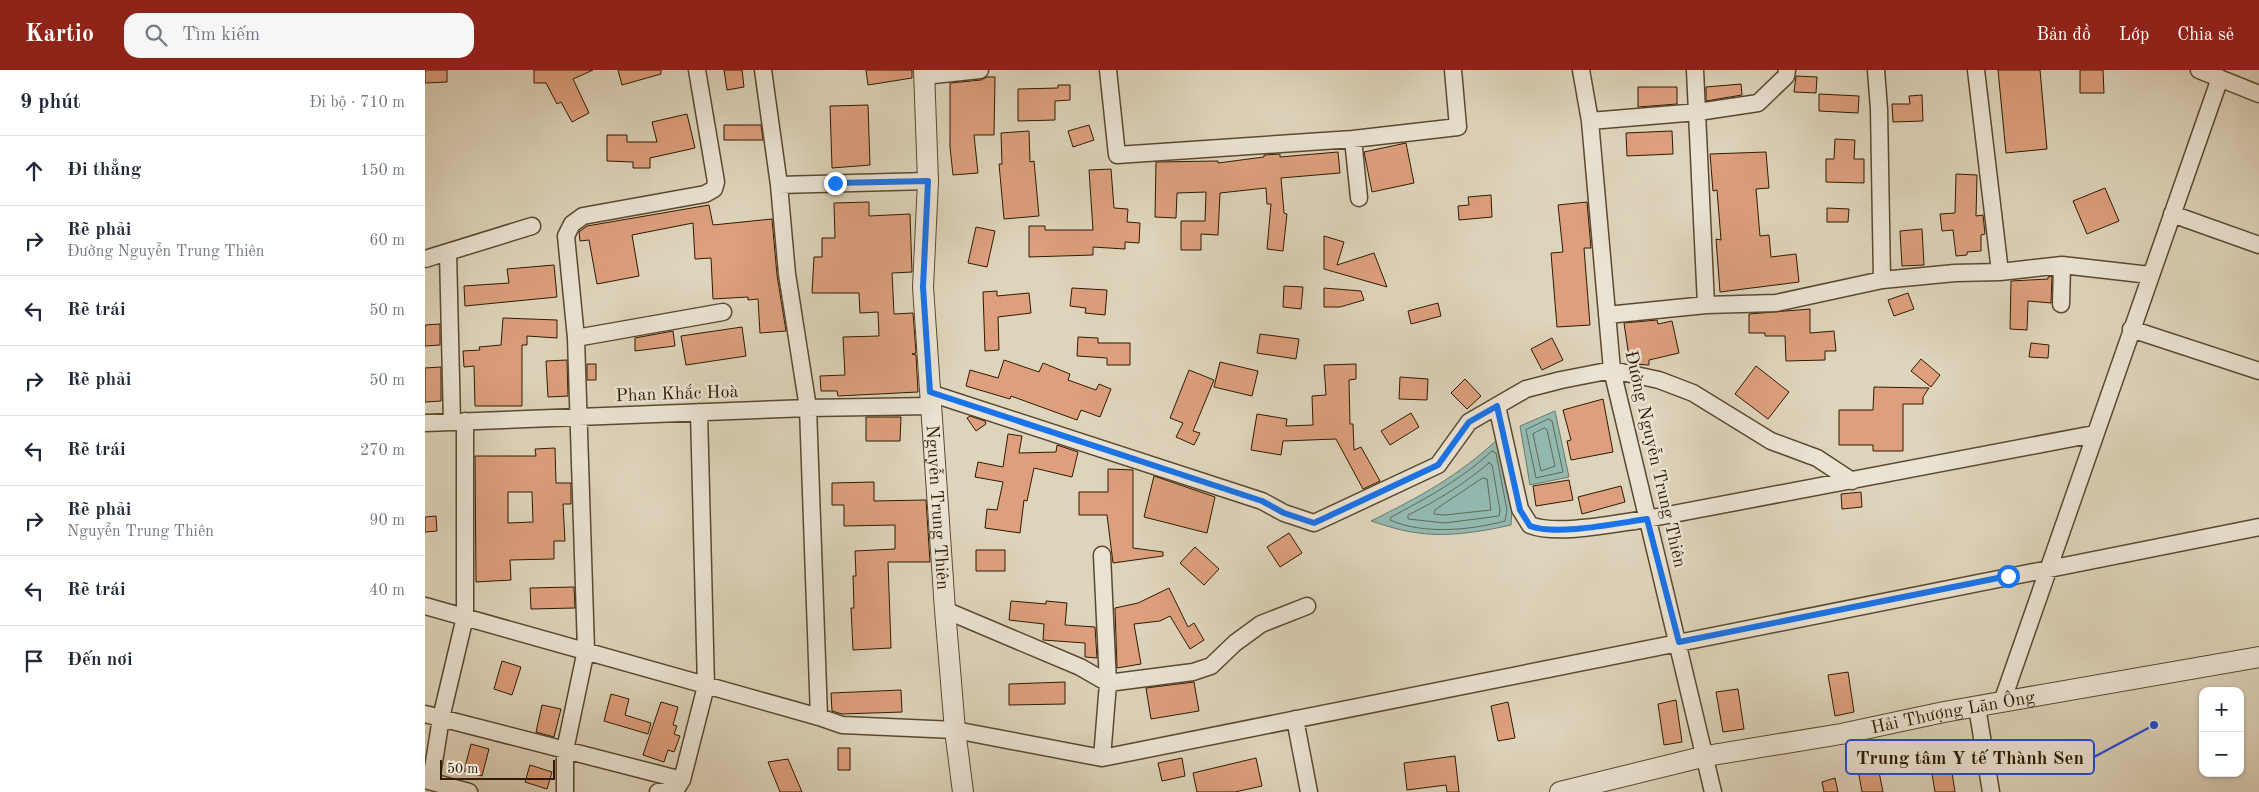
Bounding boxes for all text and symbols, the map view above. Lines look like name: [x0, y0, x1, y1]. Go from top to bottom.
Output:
search box: [124, 13, 474, 58]
icon: search: [142, 21, 170, 49]
text: Kartio: [25, 23, 94, 47]
text: Tìm kiếm: [182, 26, 260, 45]
text: Bản đồ: [2037, 26, 2091, 44]
text: Lớp: [2119, 26, 2149, 44]
text: Chia sẻ: [2177, 26, 2234, 44]
text: 9 phút: [20, 92, 80, 113]
text: Đi bộ · 710 m: [309, 95, 405, 111]
icon: ahead: [20, 157, 48, 185]
text: Đi thẳng: [67, 161, 141, 180]
text: 150 m: [360, 163, 405, 179]
route end: [824, 172, 847, 195]
text: Rẽ phải: [67, 221, 131, 240]
icon: right: [20, 227, 48, 255]
text: 60 m: [369, 233, 405, 249]
text: Đường Nguyễn Trung Thiên: [67, 244, 264, 260]
icon: left: [20, 297, 48, 325]
text: Rẽ trái: [67, 301, 126, 320]
text: 50 m: [369, 303, 405, 319]
street label: Đường Nguyễn Trung Thiên: [1621, 349, 1691, 570]
icon: right: [20, 367, 48, 395]
text: Rẽ phải: [67, 371, 131, 390]
text: 50 m: [369, 373, 405, 389]
street label: Phan Khắc Hoà: [615, 380, 739, 405]
street label: Nguyễn Trung Thiên: [922, 424, 952, 591]
icon: left: [20, 437, 48, 465]
text: Rẽ trái: [67, 441, 126, 460]
text: 270 m: [360, 443, 405, 459]
text: Rẽ phải: [67, 501, 131, 520]
icon: right: [20, 507, 48, 535]
text: 90 m: [369, 513, 405, 529]
text: Nguyễn Trung Thiên: [67, 524, 214, 540]
route start: [1997, 565, 2020, 588]
icon: left: [20, 577, 48, 605]
text: Rẽ trái: [67, 581, 126, 600]
text: 40 m: [369, 583, 405, 599]
icon: arrive: [20, 647, 48, 675]
text: Đến nơi: [67, 651, 133, 670]
map controls: [2199, 687, 2244, 777]
button: +: [2199, 687, 2244, 732]
street label: Hải Thượng Lãn Ông: [1869, 688, 2036, 737]
button: −: [2199, 732, 2244, 777]
callout: Trung tâm Y tế Thành Sen: [1846, 740, 2094, 774]
text: Trung tâm Y tế Thành Sen: [1856, 749, 2084, 769]
scale bar: [440, 757, 555, 780]
text: 50 m: [447, 762, 478, 776]

